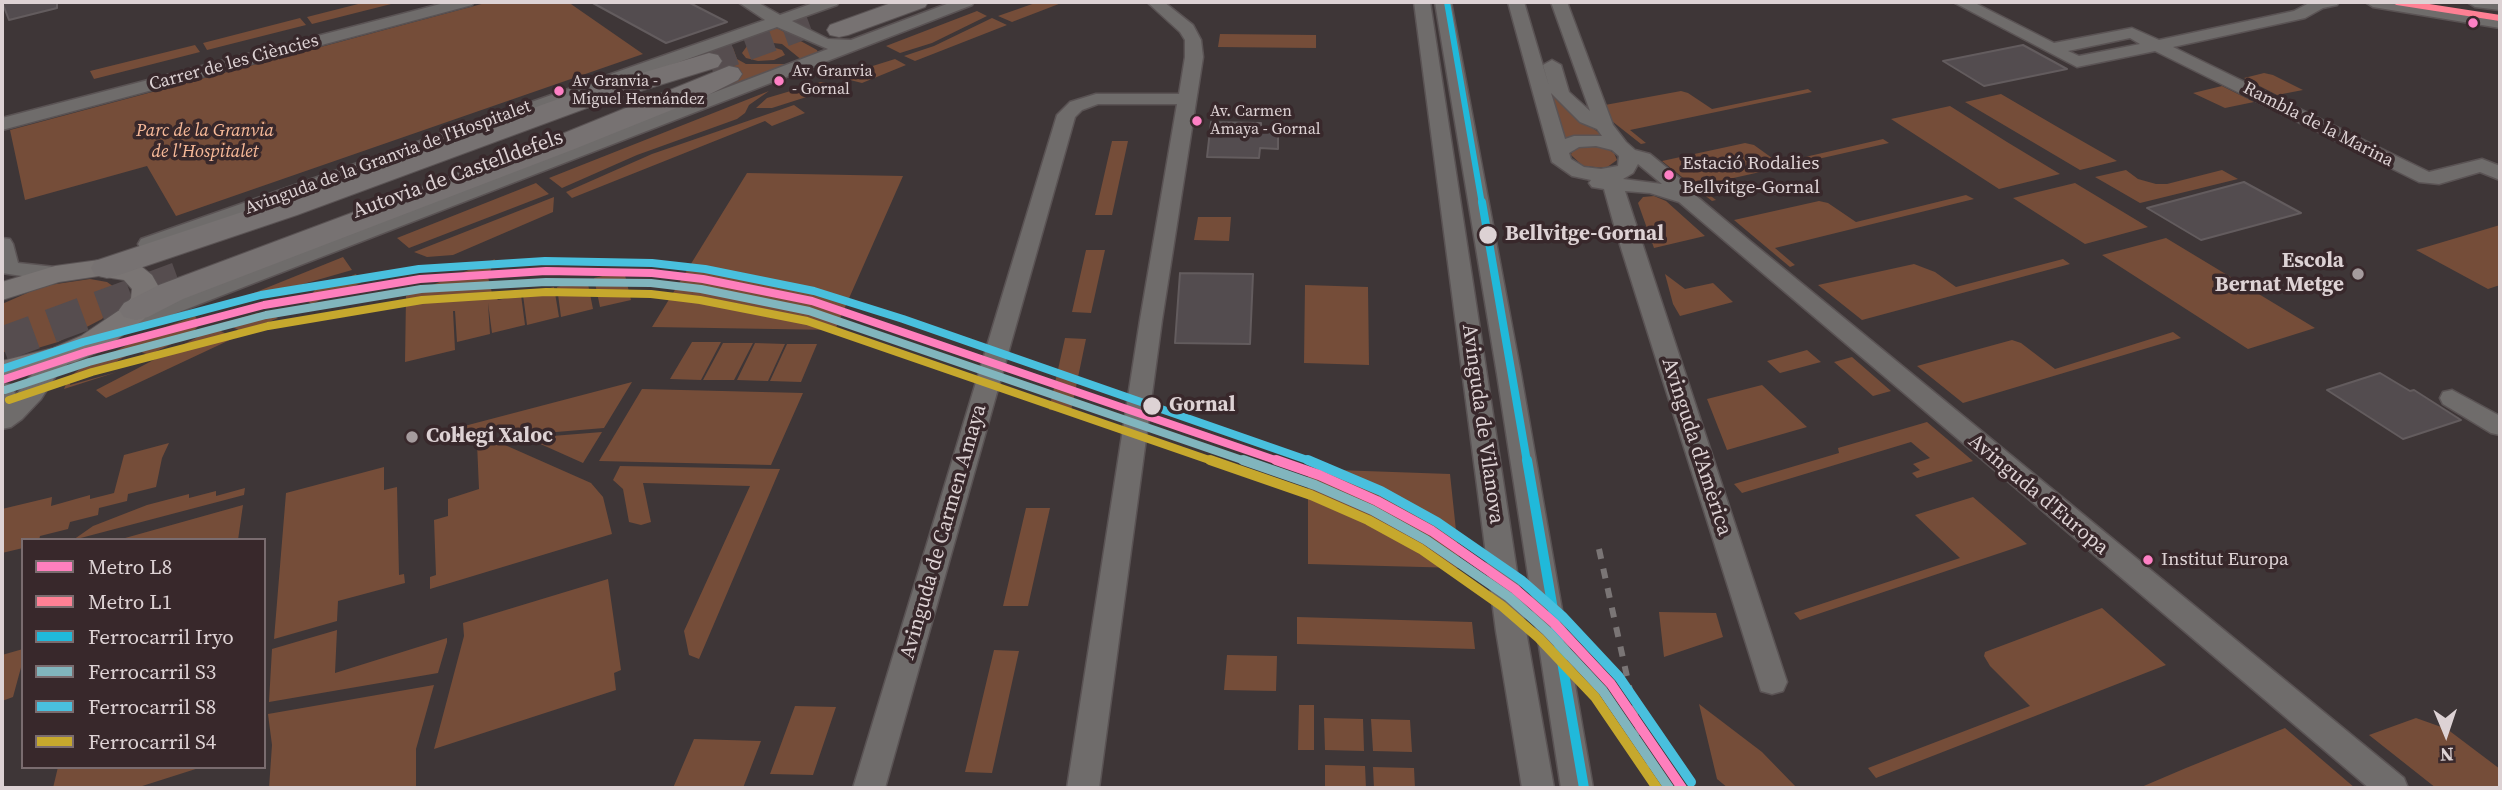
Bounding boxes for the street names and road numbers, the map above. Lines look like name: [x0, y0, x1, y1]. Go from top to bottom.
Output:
street label: Carrer de les Ciències: [147, 30, 321, 96]
street label: Rambla de la Marina: [2239, 78, 2397, 172]
street label: Avinguda de la Granvia de l'Hospitalet: [242, 96, 534, 220]
street label: Autovia de Castelldefels: [349, 125, 567, 225]
street label: Avinguda de Vilanova: [1455, 322, 1509, 526]
street label: Avinguda d'Amèrica: [1655, 355, 1737, 539]
street label: Avinguda de Carmen Amaya: [895, 401, 993, 663]
street label: Avinguda d'Europa: [1963, 429, 2113, 561]

